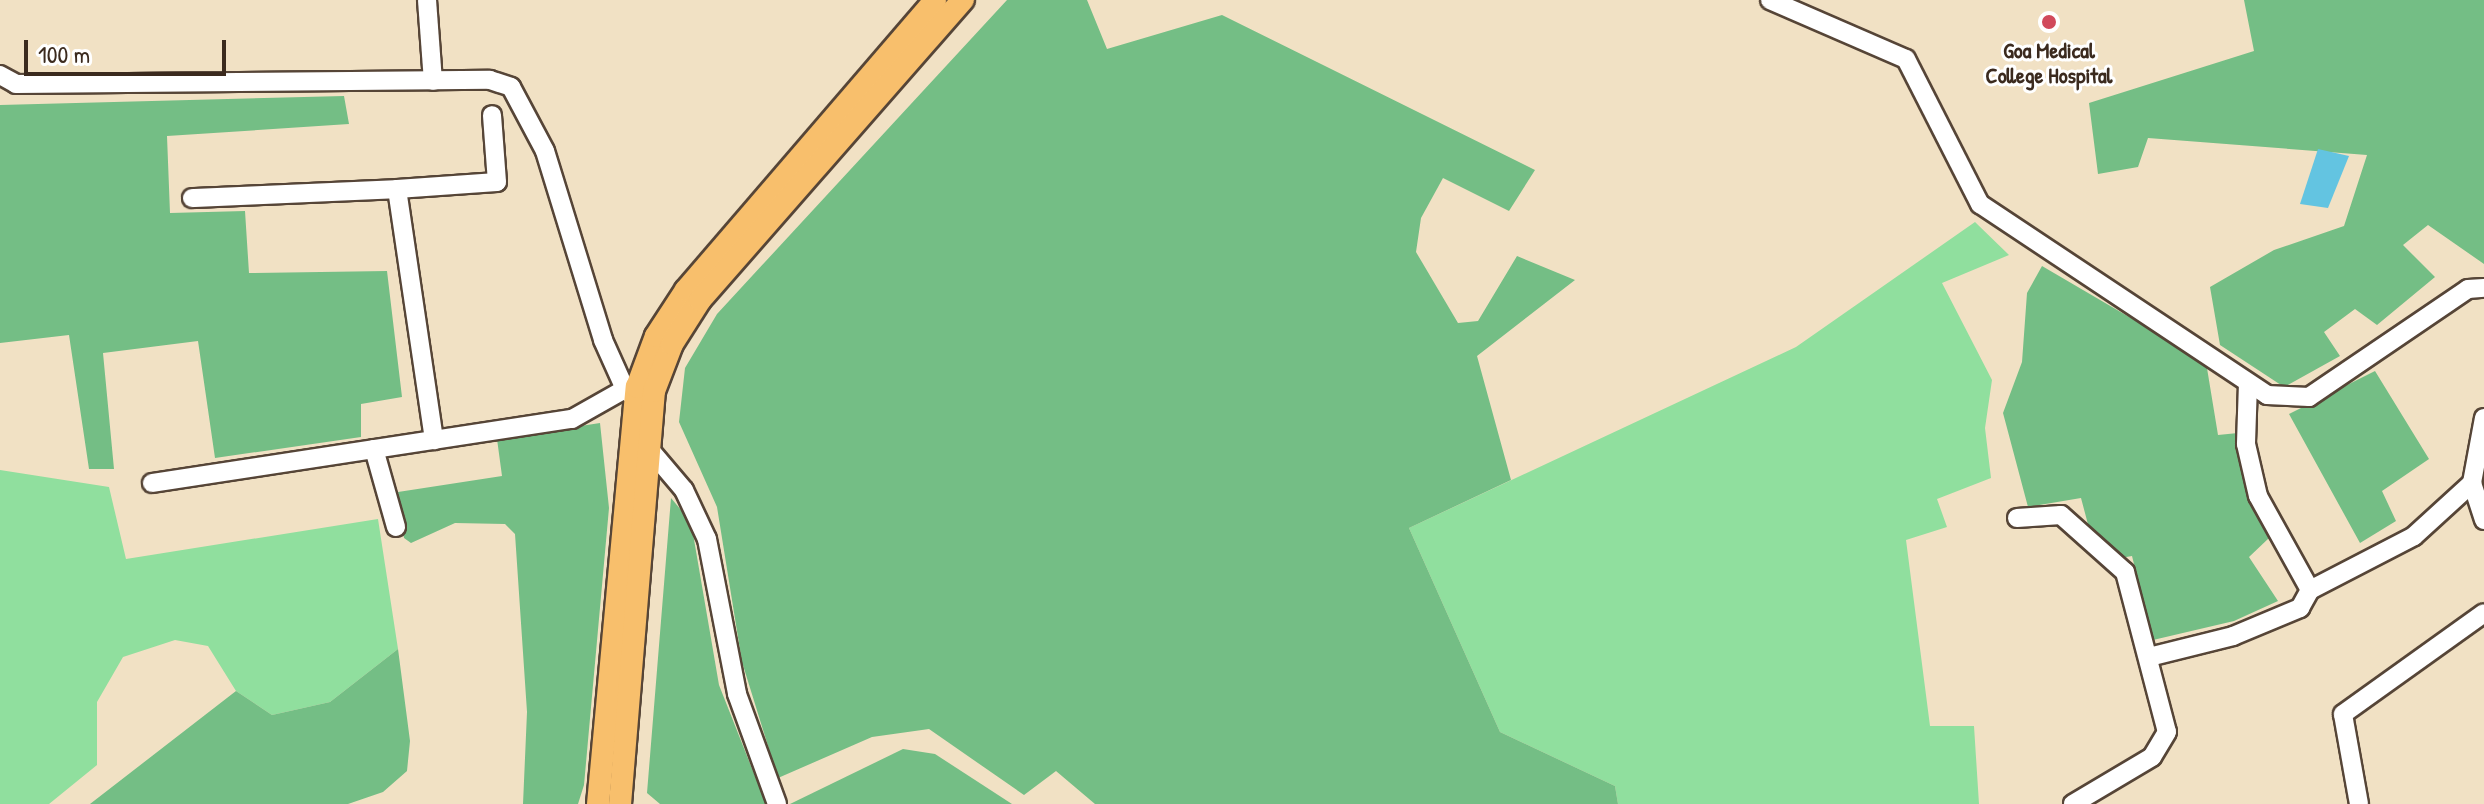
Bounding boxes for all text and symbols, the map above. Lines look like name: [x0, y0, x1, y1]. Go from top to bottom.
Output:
marker: Goa Medical College Hospital: [2038, 11, 2060, 33]
scale bar: [28, 24, 230, 74]
place label: Goa Medical College Hospital: [1986, 37, 2112, 88]
text: 100 m: [38, 38, 90, 70]

